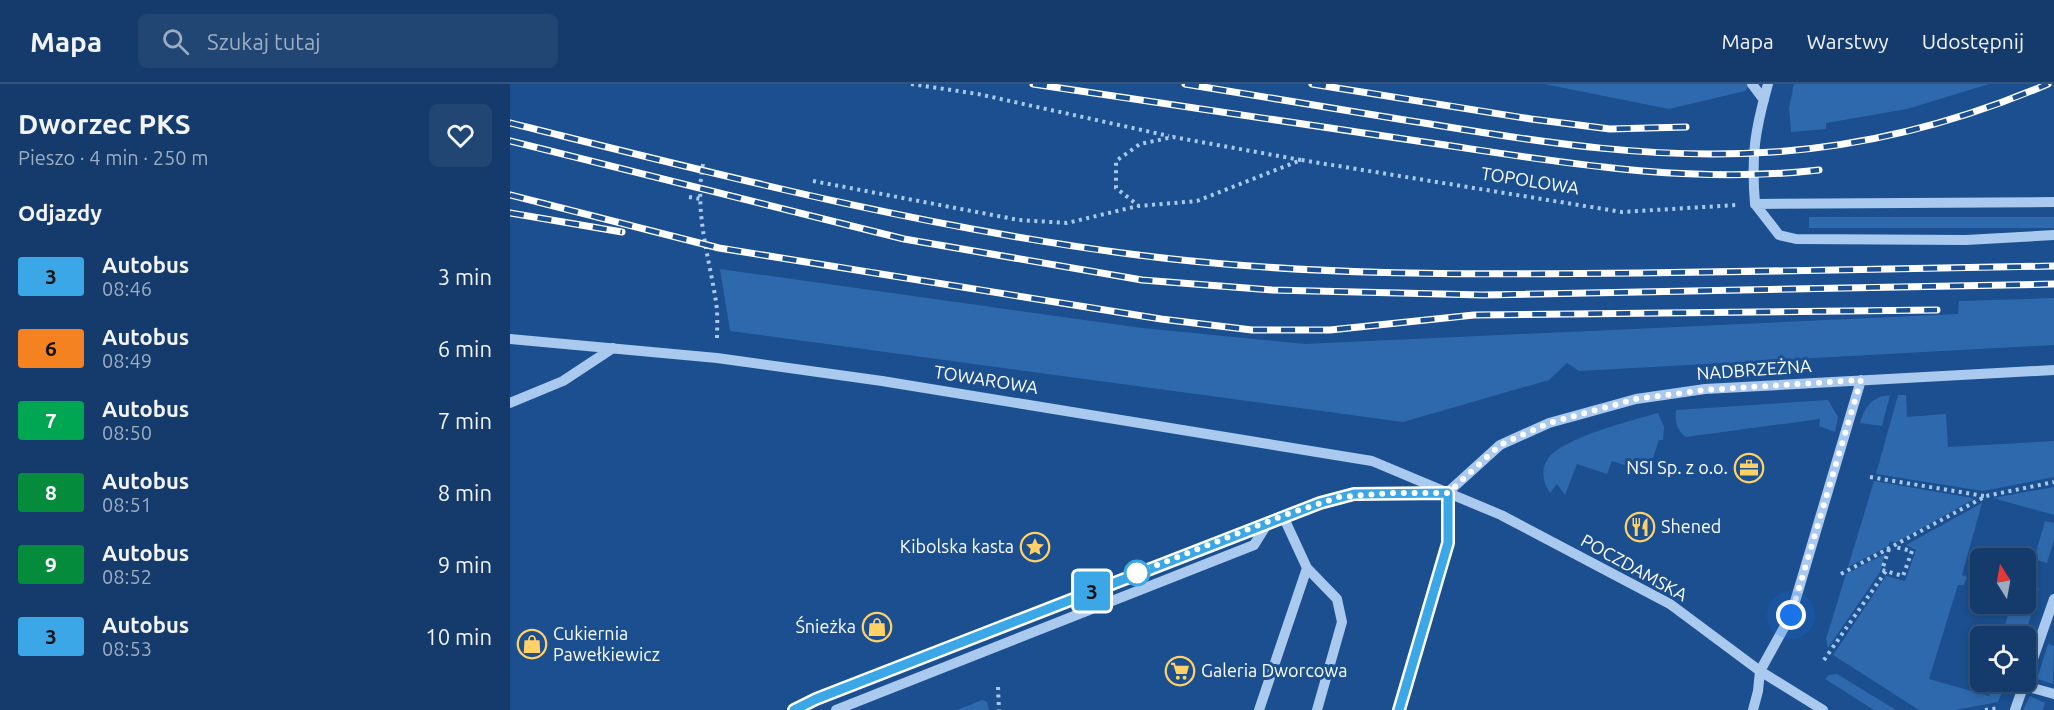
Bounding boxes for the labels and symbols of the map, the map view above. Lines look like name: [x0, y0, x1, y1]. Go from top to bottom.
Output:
street label: TOPOLOWA: [1480, 162, 1581, 198]
street label: NADBRZEŻNA: [1696, 355, 1812, 383]
street label: TOWAROWA: [933, 361, 1040, 397]
office icon: NSI Sp. z o.o.: [1733, 452, 1765, 484]
place label: NSI Sp. z o.o.: [1626, 457, 1728, 477]
restaurant icon: Shened: [1624, 511, 1656, 543]
place label: Shened: [1661, 516, 1721, 536]
street label: POCZDAMSKA: [1578, 530, 1692, 605]
place icon: Kibolska kasta: [1019, 531, 1051, 563]
place label: Kibolska kasta: [900, 536, 1014, 556]
north arrow: [1970, 548, 2036, 614]
unlabelled marker: [1124, 560, 1150, 586]
line badge: 3: [1072, 572, 1112, 610]
your location: [1776, 600, 1806, 630]
shop icon: Śnieżka: [861, 611, 893, 643]
place label: Śnieżka: [795, 615, 856, 636]
place label: Cukiernia Pawełkiewicz: [553, 623, 660, 664]
shop icon: Cukiernia Pawełkiewicz: [516, 628, 548, 660]
supermarket icon: Galeria Dworcowa: [1164, 655, 1196, 687]
place label: Galeria Dworcowa: [1201, 660, 1347, 680]

